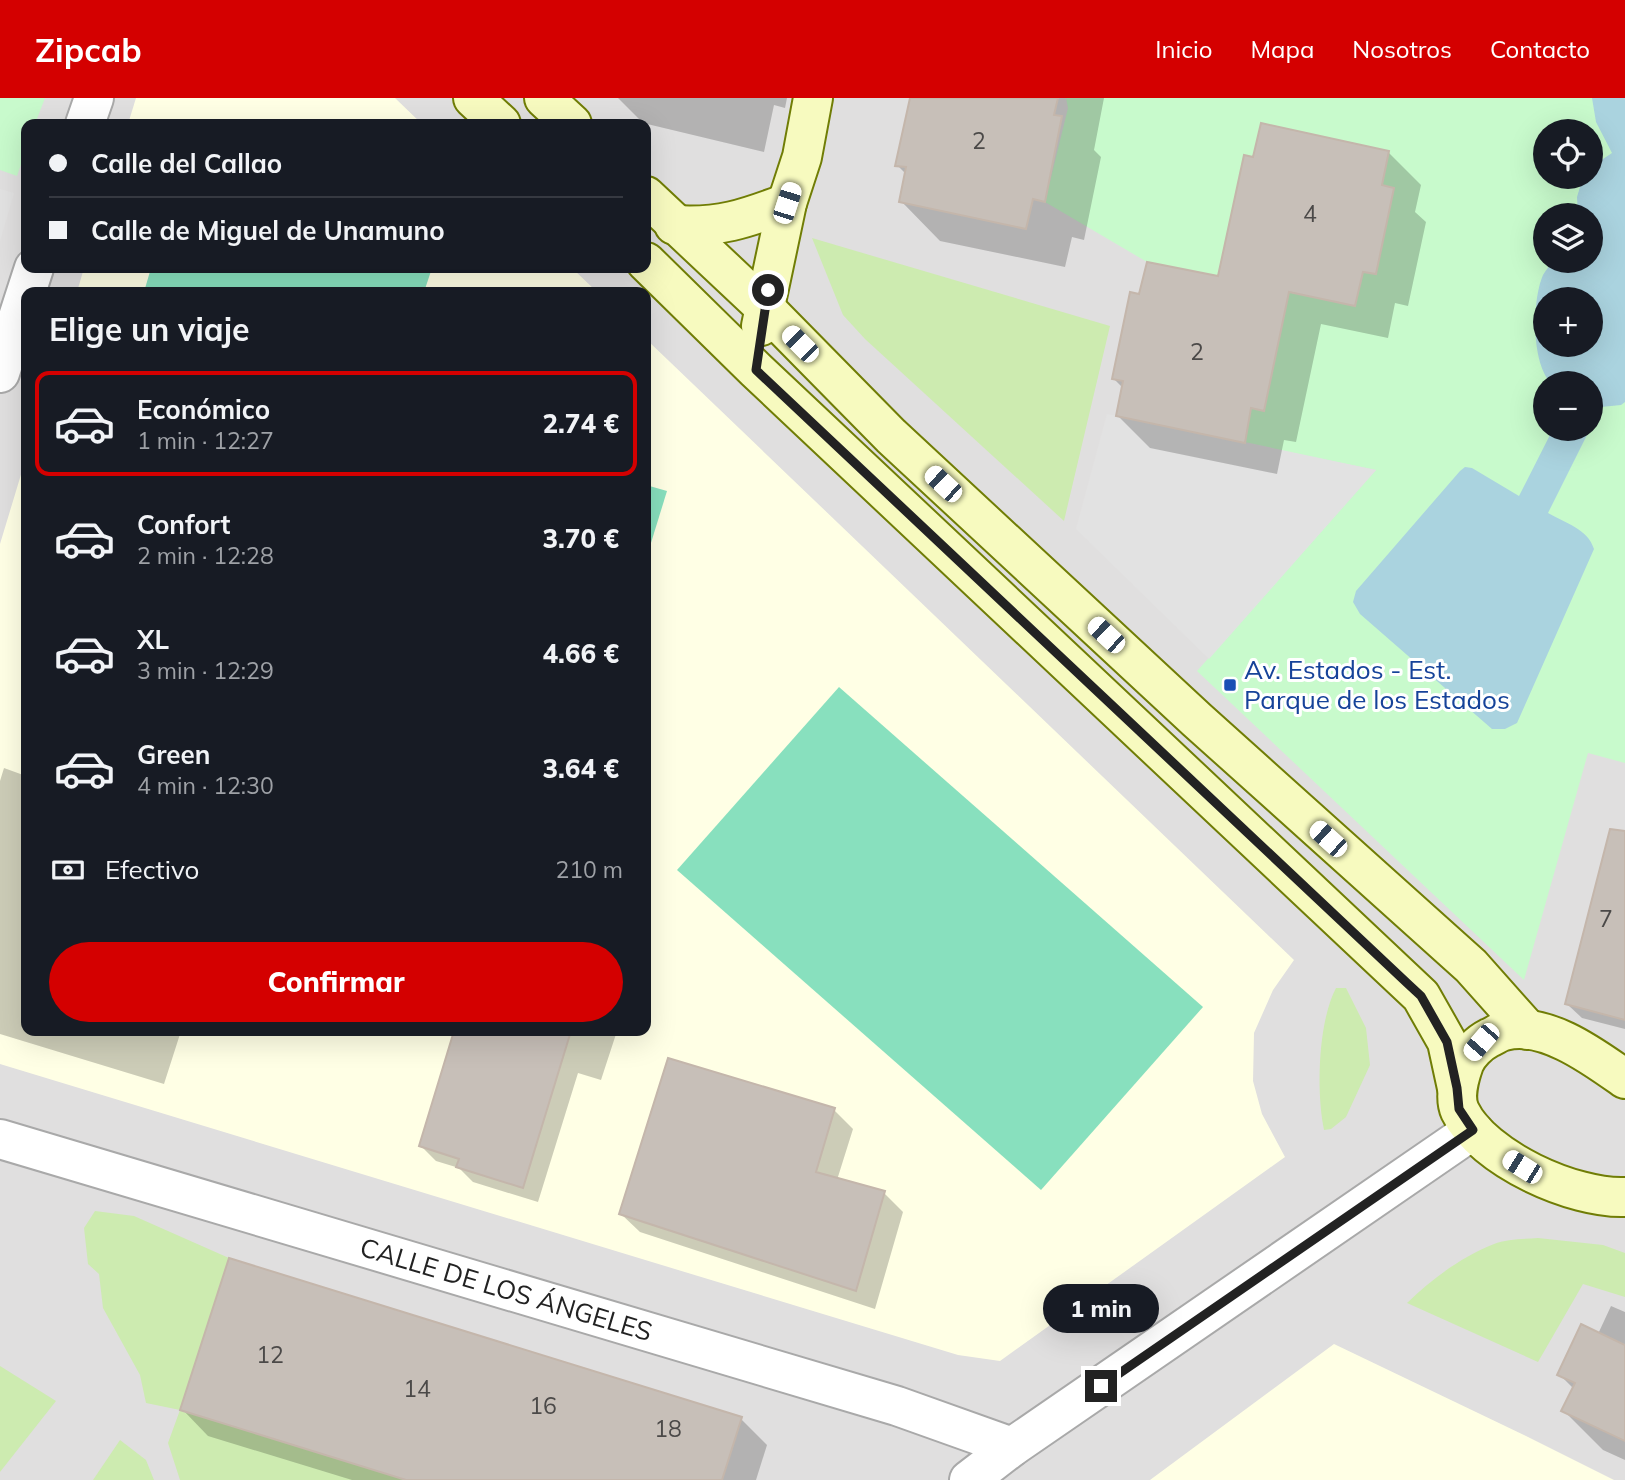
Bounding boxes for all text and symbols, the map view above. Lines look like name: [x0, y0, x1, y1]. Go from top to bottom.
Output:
text: Zipcab: [35, 29, 142, 70]
text: Inicio: [1155, 34, 1212, 64]
text: Mapa: [1250, 34, 1314, 64]
text: Nosotros: [1352, 34, 1452, 64]
text: Contacto: [1490, 34, 1590, 64]
map controls: [1533, 119, 1603, 441]
button: locate: [1533, 119, 1603, 189]
house number: 2: [972, 126, 986, 155]
text: Calle del Callao: [91, 147, 282, 180]
car: [771, 180, 804, 226]
house number: 4: [1303, 199, 1317, 228]
button: layers: [1533, 203, 1603, 273]
text: Calle de Miguel de Unamuno: [91, 214, 445, 247]
route start: [752, 274, 784, 306]
button: +: [1533, 287, 1603, 357]
text: Elige un viaje: [49, 309, 250, 349]
car: [778, 322, 823, 366]
house number: 2: [1190, 337, 1204, 366]
button: −: [1533, 371, 1603, 441]
icon: car: [53, 392, 116, 455]
text: Económico: [137, 393, 270, 426]
text: 2.74 €: [543, 407, 619, 440]
text: 1 min · 12:27: [137, 426, 274, 455]
car: [921, 462, 966, 506]
icon: car: [53, 507, 116, 570]
text: Confort: [137, 508, 230, 541]
text: 3.70 €: [543, 522, 619, 555]
text: 2 min · 12:28: [137, 541, 274, 570]
car: [1084, 613, 1129, 657]
icon: car: [53, 622, 116, 685]
text: XL: [137, 623, 169, 656]
text: 4.66 €: [543, 637, 619, 670]
place label: Av. Estados - Est. Parque de los Estados: [1244, 653, 1510, 716]
text: 3 min · 12:29: [137, 656, 274, 685]
marker: Av. Estados - Est. Parque de los Estados: [1222, 677, 1238, 693]
icon: car: [53, 737, 116, 800]
text: Green: [137, 738, 210, 771]
text: 3.64 €: [543, 752, 619, 785]
text: 4 min · 12:30: [137, 771, 274, 800]
car: [1306, 817, 1351, 861]
icon: cash: [49, 851, 87, 889]
text: Efectivo: [105, 853, 199, 886]
text: 210 m: [555, 855, 623, 884]
house number: 7: [1599, 904, 1613, 933]
button: Confirmar: [49, 942, 623, 1022]
car: [1460, 1019, 1503, 1065]
car: [1499, 1147, 1546, 1187]
street label: CALLE DE LOS ÁNGELES: [356, 1230, 656, 1348]
callout: 1 min: [1043, 1284, 1159, 1334]
text: 1 min: [1070, 1294, 1132, 1323]
house number: 12: [256, 1340, 284, 1369]
route end: [1085, 1370, 1117, 1402]
house number: 14: [403, 1374, 431, 1403]
house number: 16: [529, 1391, 557, 1420]
house number: 18: [654, 1414, 682, 1443]

